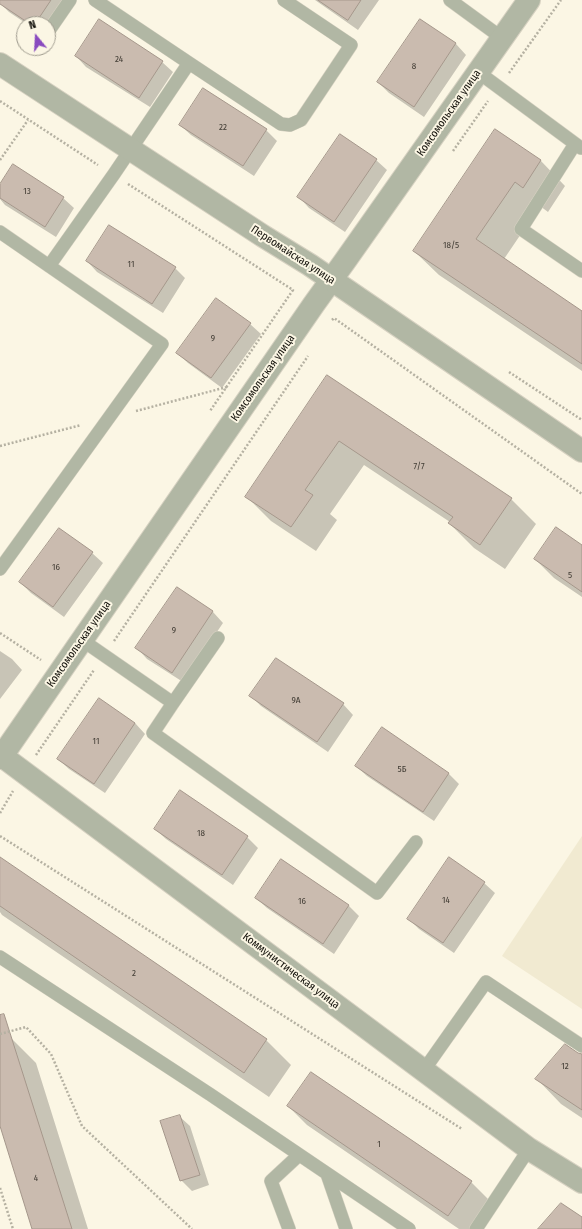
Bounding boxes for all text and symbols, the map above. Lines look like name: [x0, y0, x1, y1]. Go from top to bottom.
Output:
north arrow: [16, 16, 56, 56]
text: N: [27, 18, 38, 32]
house number: 24: [115, 54, 123, 64]
house number: 8: [412, 61, 416, 71]
street label: Комсомольская улица: [414, 67, 484, 159]
house number: 22: [219, 122, 227, 132]
house number: 13: [23, 186, 31, 196]
street label: Первомайская улица: [248, 223, 338, 287]
house number: 18/5: [443, 240, 459, 250]
house number: 11: [128, 259, 134, 269]
street label: Комсомольская улица: [228, 332, 298, 424]
house number: 9: [211, 333, 215, 343]
house number: 7/7: [413, 461, 425, 471]
house number: 16: [52, 562, 60, 572]
house number: 5: [568, 570, 572, 580]
street label: Комсомольская улица: [44, 598, 114, 690]
house number: 9: [172, 625, 176, 635]
house number: 9А: [291, 695, 301, 705]
house number: 11: [93, 736, 99, 746]
house number: 5Б: [398, 764, 406, 774]
house number: 18: [197, 828, 205, 838]
house number: 14: [442, 895, 450, 905]
house number: 16: [298, 896, 306, 906]
street label: Коммунистическая улица: [240, 930, 342, 1012]
house number: 2: [132, 968, 136, 978]
house number: 12: [561, 1061, 569, 1071]
house number: 1: [377, 1139, 381, 1149]
house number: 4: [34, 1173, 38, 1183]

